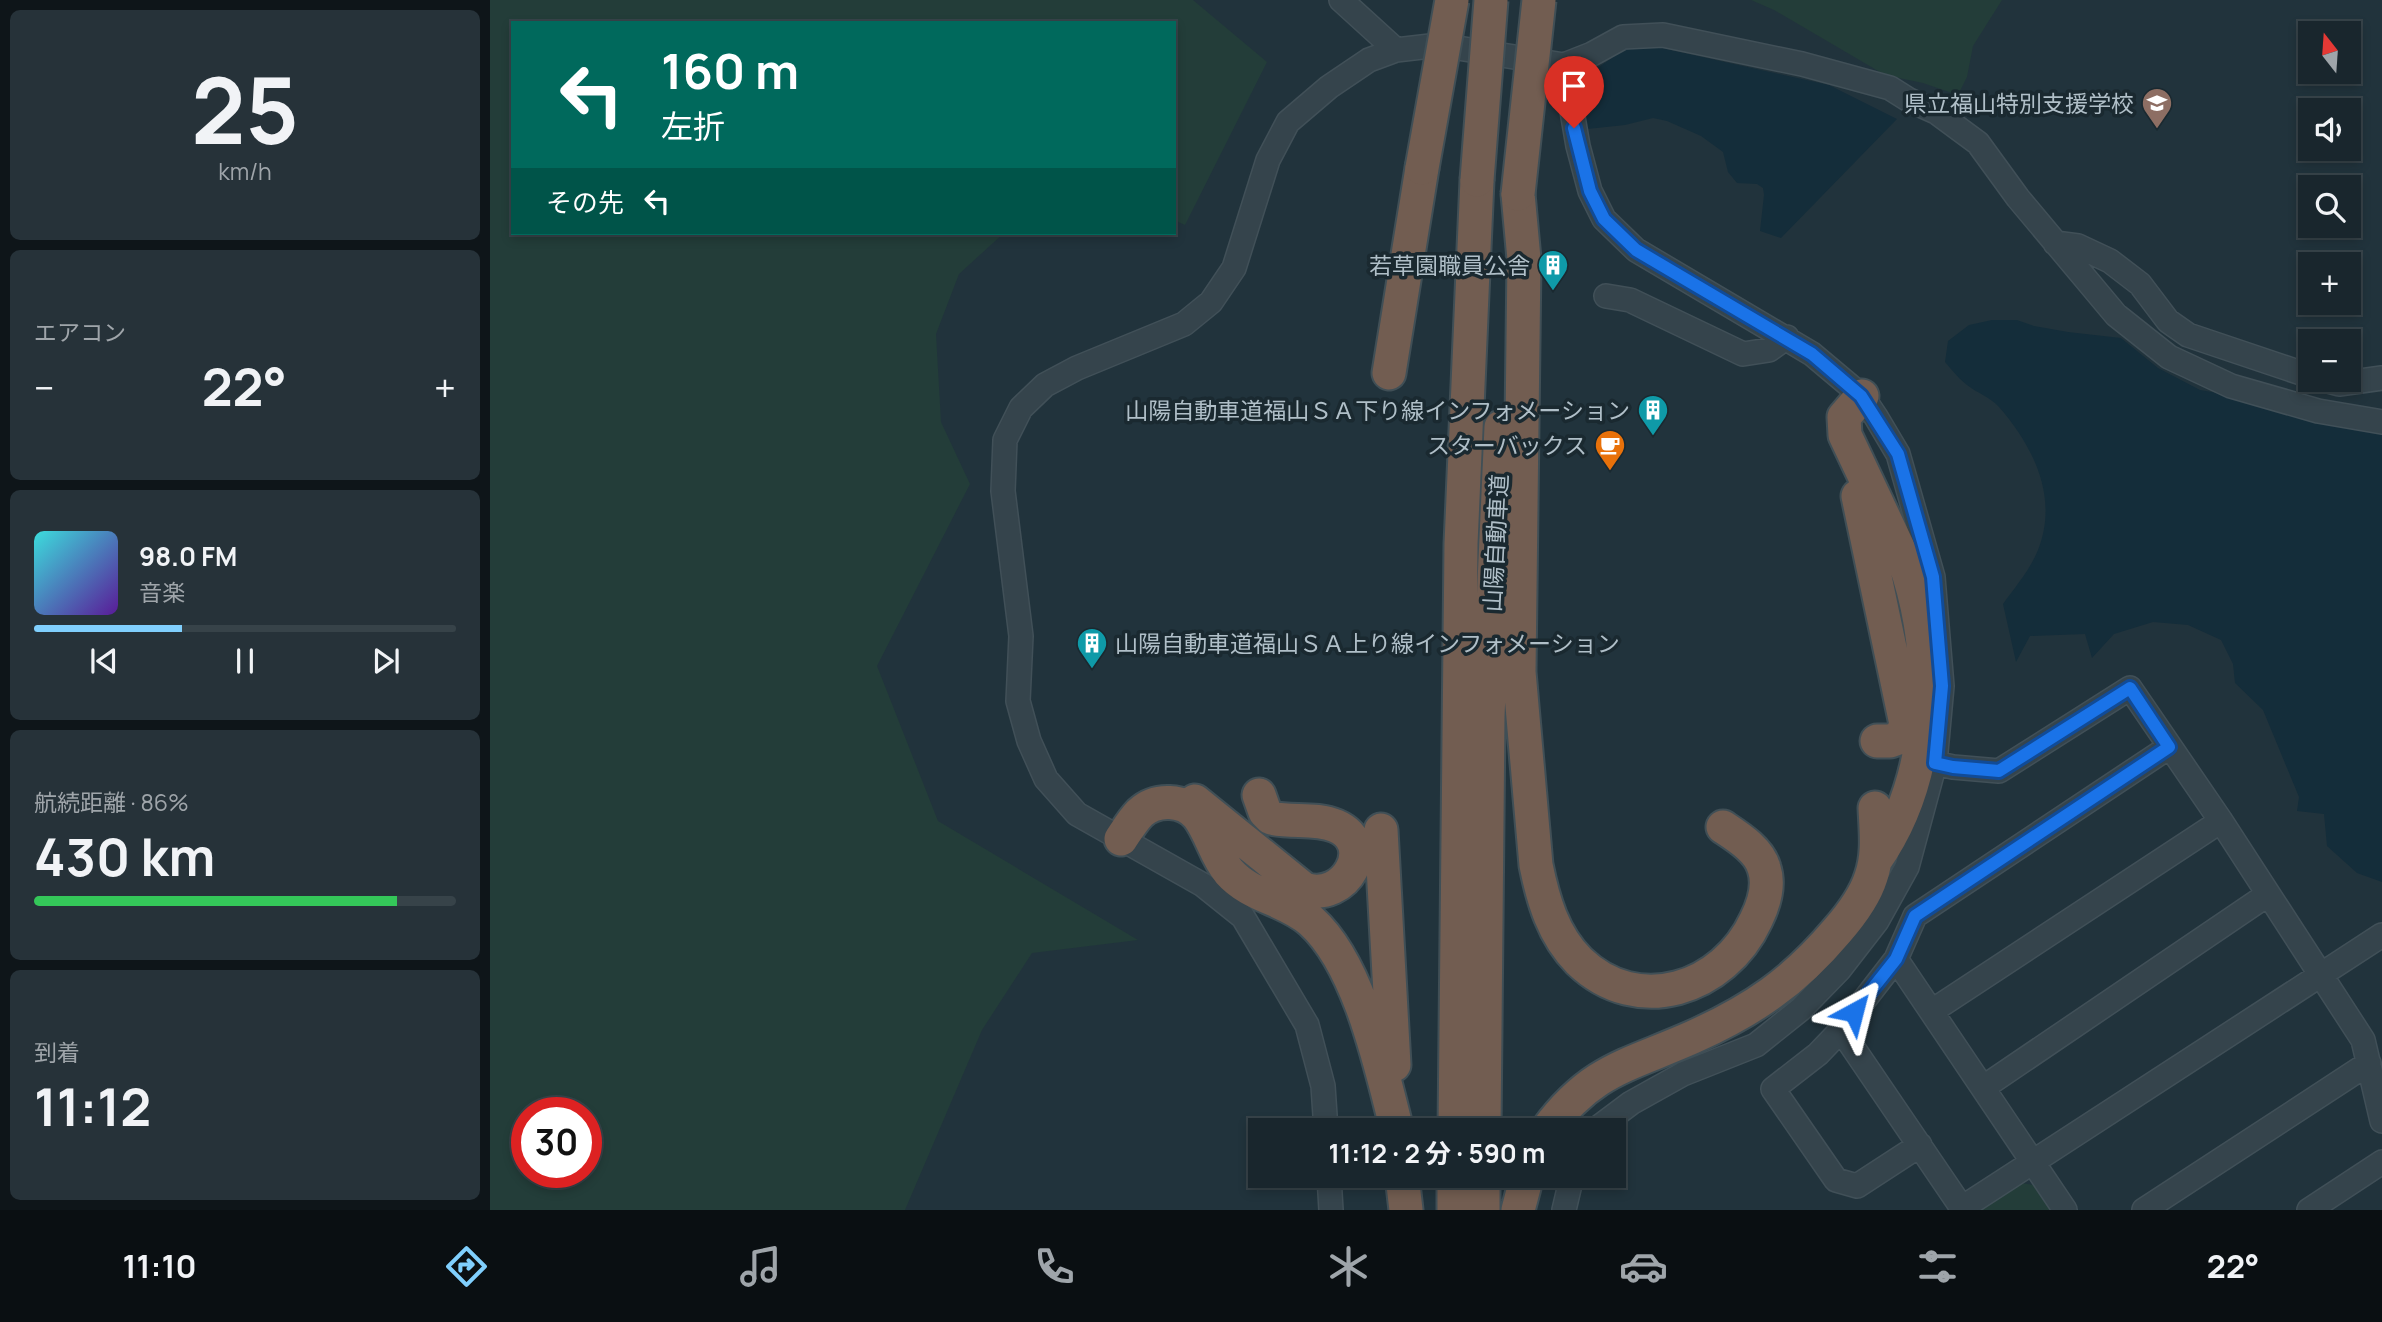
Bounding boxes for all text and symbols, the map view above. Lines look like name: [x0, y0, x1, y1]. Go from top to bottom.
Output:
north arrow: [2298, 21, 2361, 84]
map controls: [2298, 21, 2361, 392]
text: 160 m: [661, 37, 799, 104]
text: 25: [191, 47, 299, 171]
icon: left: [546, 49, 637, 140]
pin: [1544, 56, 1604, 128]
icon: arrive: [1555, 67, 1593, 105]
school or university icon: 県立福山特別支援学校: [2140, 86, 2174, 130]
place label: 県立福山特別支援学校: [1904, 87, 2134, 119]
button: sound: [2298, 98, 2361, 161]
text: 左折: [661, 104, 725, 148]
text: km/h: [218, 155, 272, 187]
button: search: [2298, 175, 2361, 238]
icon: left: [638, 182, 676, 220]
text: その先: [546, 184, 624, 220]
building icon: 若草園職員公舎: [1536, 248, 1570, 292]
place label: 若草園職員公舎: [1369, 249, 1530, 281]
button: +: [2298, 252, 2361, 315]
text: エアコン: [34, 316, 126, 348]
button: −: [2298, 329, 2361, 392]
text: 22°: [202, 351, 287, 422]
text: −: [34, 361, 55, 413]
text: +: [434, 361, 456, 413]
building icon: 山陽自動車道福山ＳＡ下り線インフォメーション: [1636, 393, 1670, 437]
place label: 山陽自動車道福山ＳＡ下り線インフォメーション: [1125, 394, 1630, 426]
cafe icon: スターバックス: [1593, 428, 1627, 472]
place label: スターバックス: [1427, 429, 1587, 461]
street label: 山陽自動車道: [1475, 473, 1515, 613]
text: 98.0 FM: [139, 538, 237, 574]
text: 音楽: [139, 576, 185, 608]
building icon: 山陽自動車道福山ＳＡ上り線インフォメーション: [1075, 626, 1109, 670]
place label: 山陽自動車道福山ＳＡ上り線インフォメーション: [1115, 627, 1620, 659]
icon: previous: [85, 642, 123, 680]
icon: pause: [226, 642, 264, 680]
icon: next: [367, 642, 405, 680]
text: 航続距離 · 86%: [34, 786, 189, 818]
text: 430 km: [34, 821, 215, 892]
position arrow: [1817, 975, 1891, 1049]
text: 到着: [34, 1036, 80, 1068]
text: 11:12: [34, 1071, 151, 1142]
speed limit sign: 30: [511, 1097, 602, 1188]
text: 11:12 · 2 分 · 590 m: [1329, 1135, 1545, 1171]
icon: directions: [442, 1242, 491, 1291]
icon: music: [736, 1242, 785, 1291]
icon: phone: [1030, 1242, 1079, 1291]
icon: climate: [1324, 1242, 1373, 1291]
icon: car: [1619, 1242, 1668, 1291]
icon: filters: [1913, 1242, 1962, 1291]
text: 11:10: [123, 1244, 197, 1288]
text: 22°: [2207, 1244, 2259, 1288]

